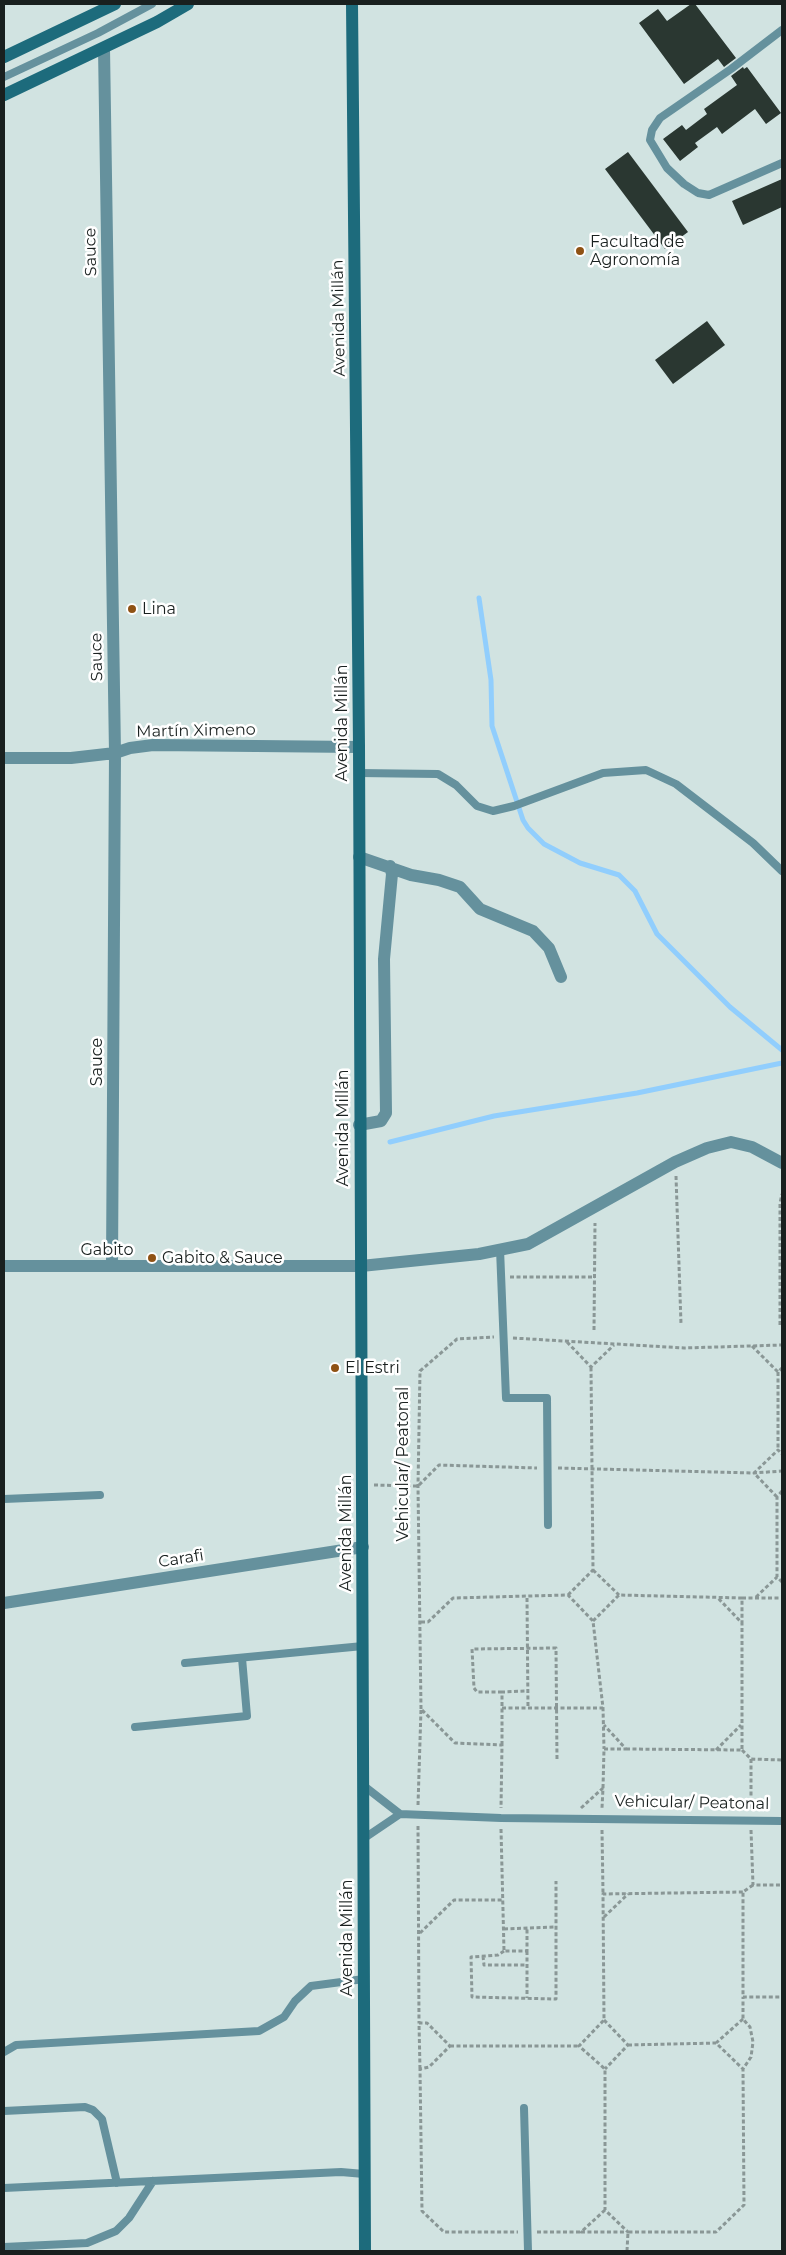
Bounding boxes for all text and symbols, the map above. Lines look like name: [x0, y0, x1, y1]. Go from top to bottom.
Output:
street label: Sauce: [81, 228, 101, 276]
place label: Facultad de Agronomía: [590, 232, 684, 270]
marker: Facultad de Agronomía: [574, 245, 586, 257]
street label: Avenida Millán: [328, 259, 350, 377]
place label: Lina: [142, 599, 176, 619]
marker: Lina: [126, 603, 138, 615]
street label: Sauce: [87, 633, 107, 681]
street label: Avenida Millán: [332, 664, 352, 782]
street label: Martín Ximeno: [136, 720, 256, 742]
street label: Sauce: [87, 1038, 107, 1086]
street label: Avenida Millán: [333, 1069, 353, 1187]
street label: Gabito: [80, 1240, 134, 1260]
place label: Gabito & Sauce: [162, 1248, 283, 1268]
marker: Gabito & Sauce: [146, 1252, 158, 1264]
place label: El Estri: [345, 1358, 400, 1378]
marker: El Estri: [329, 1362, 341, 1374]
street label: Vehicular/ Peatonal: [393, 1387, 413, 1541]
street label: Avenida Millán: [336, 1474, 356, 1592]
street label: Carafi: [157, 1546, 205, 1572]
street label: Vehicular/ Peatonal: [614, 1792, 770, 1814]
street label: Avenida Millán: [337, 1879, 357, 1997]

